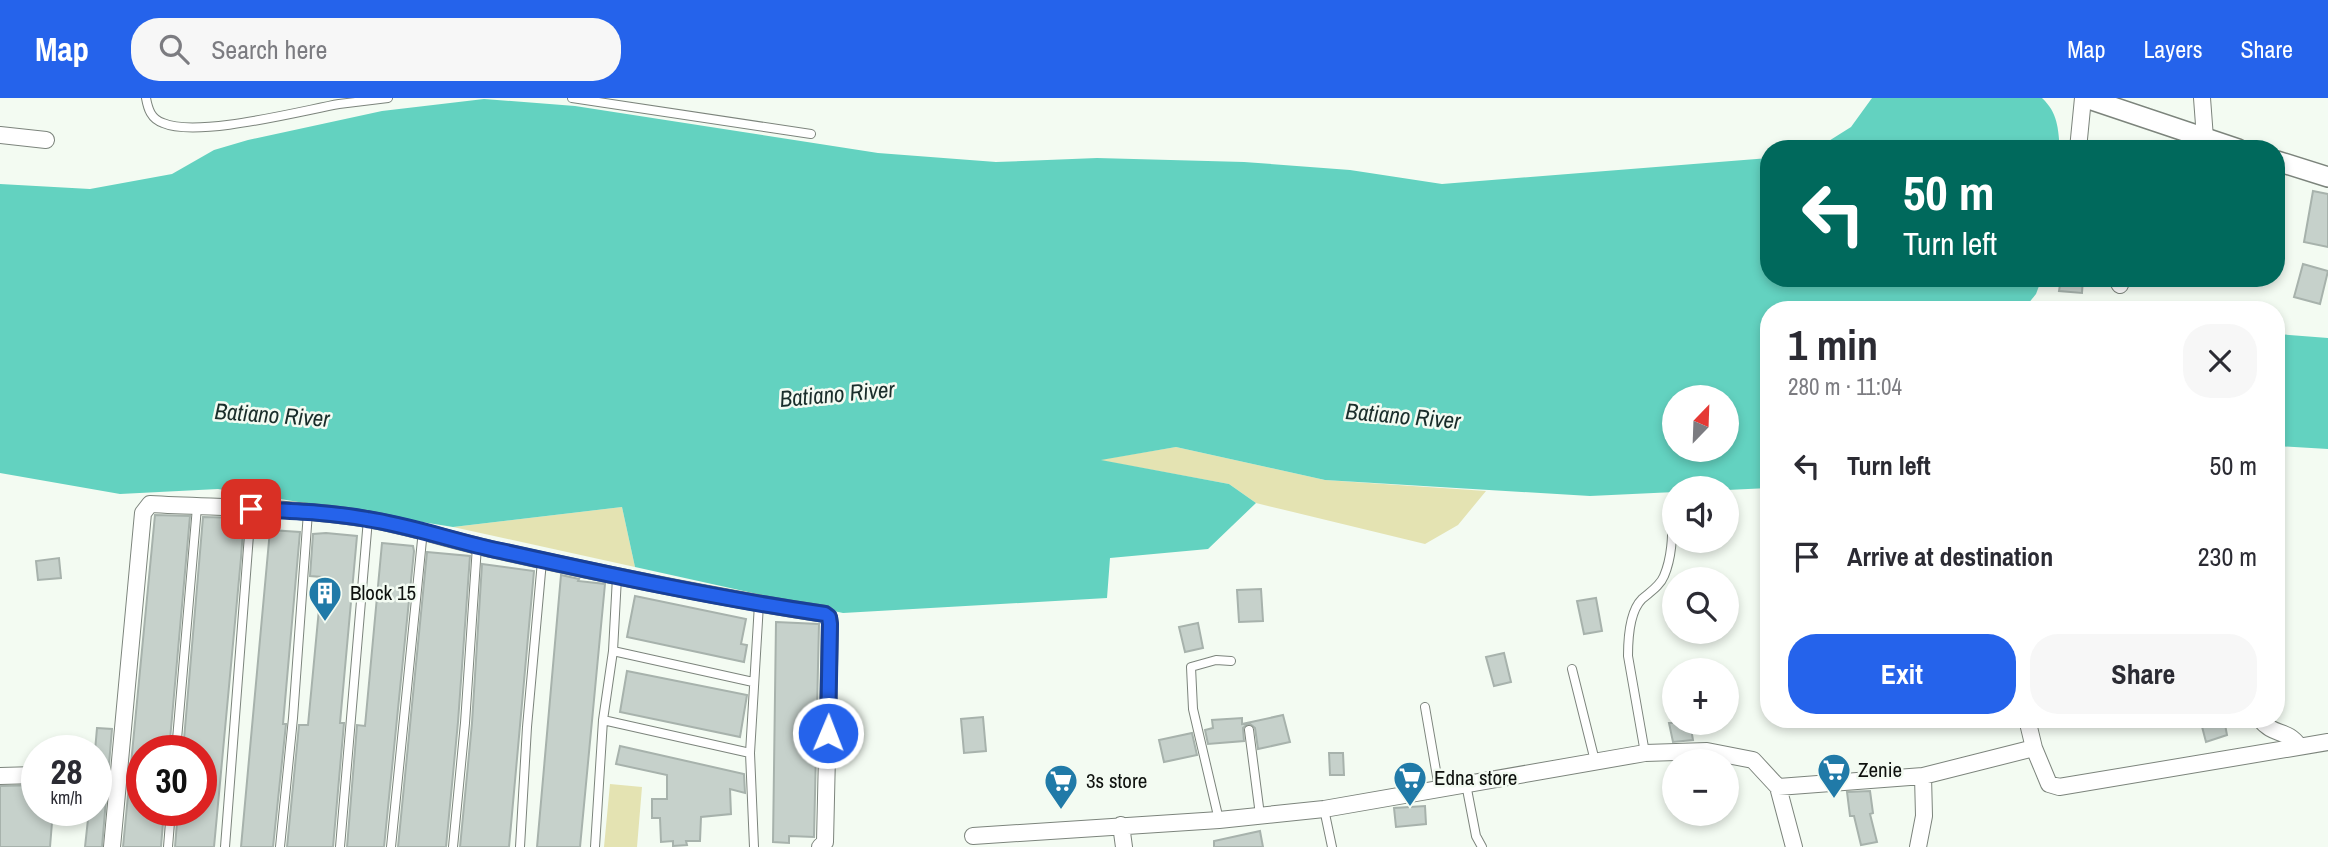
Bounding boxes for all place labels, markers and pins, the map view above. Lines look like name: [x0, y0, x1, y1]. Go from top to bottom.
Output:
pin: [221, 479, 281, 539]
building icon: Block 15: [306, 574, 344, 623]
place label: Block 15: [350, 578, 416, 607]
supermarket icon: Zenie: [1815, 751, 1853, 800]
place label: Zenie: [1858, 755, 1902, 784]
supermarket icon: Edna store: [1391, 759, 1429, 808]
supermarket icon: 3s store: [1042, 762, 1080, 811]
place label: Edna store: [1434, 763, 1517, 792]
place label: 3s store: [1086, 766, 1147, 795]

